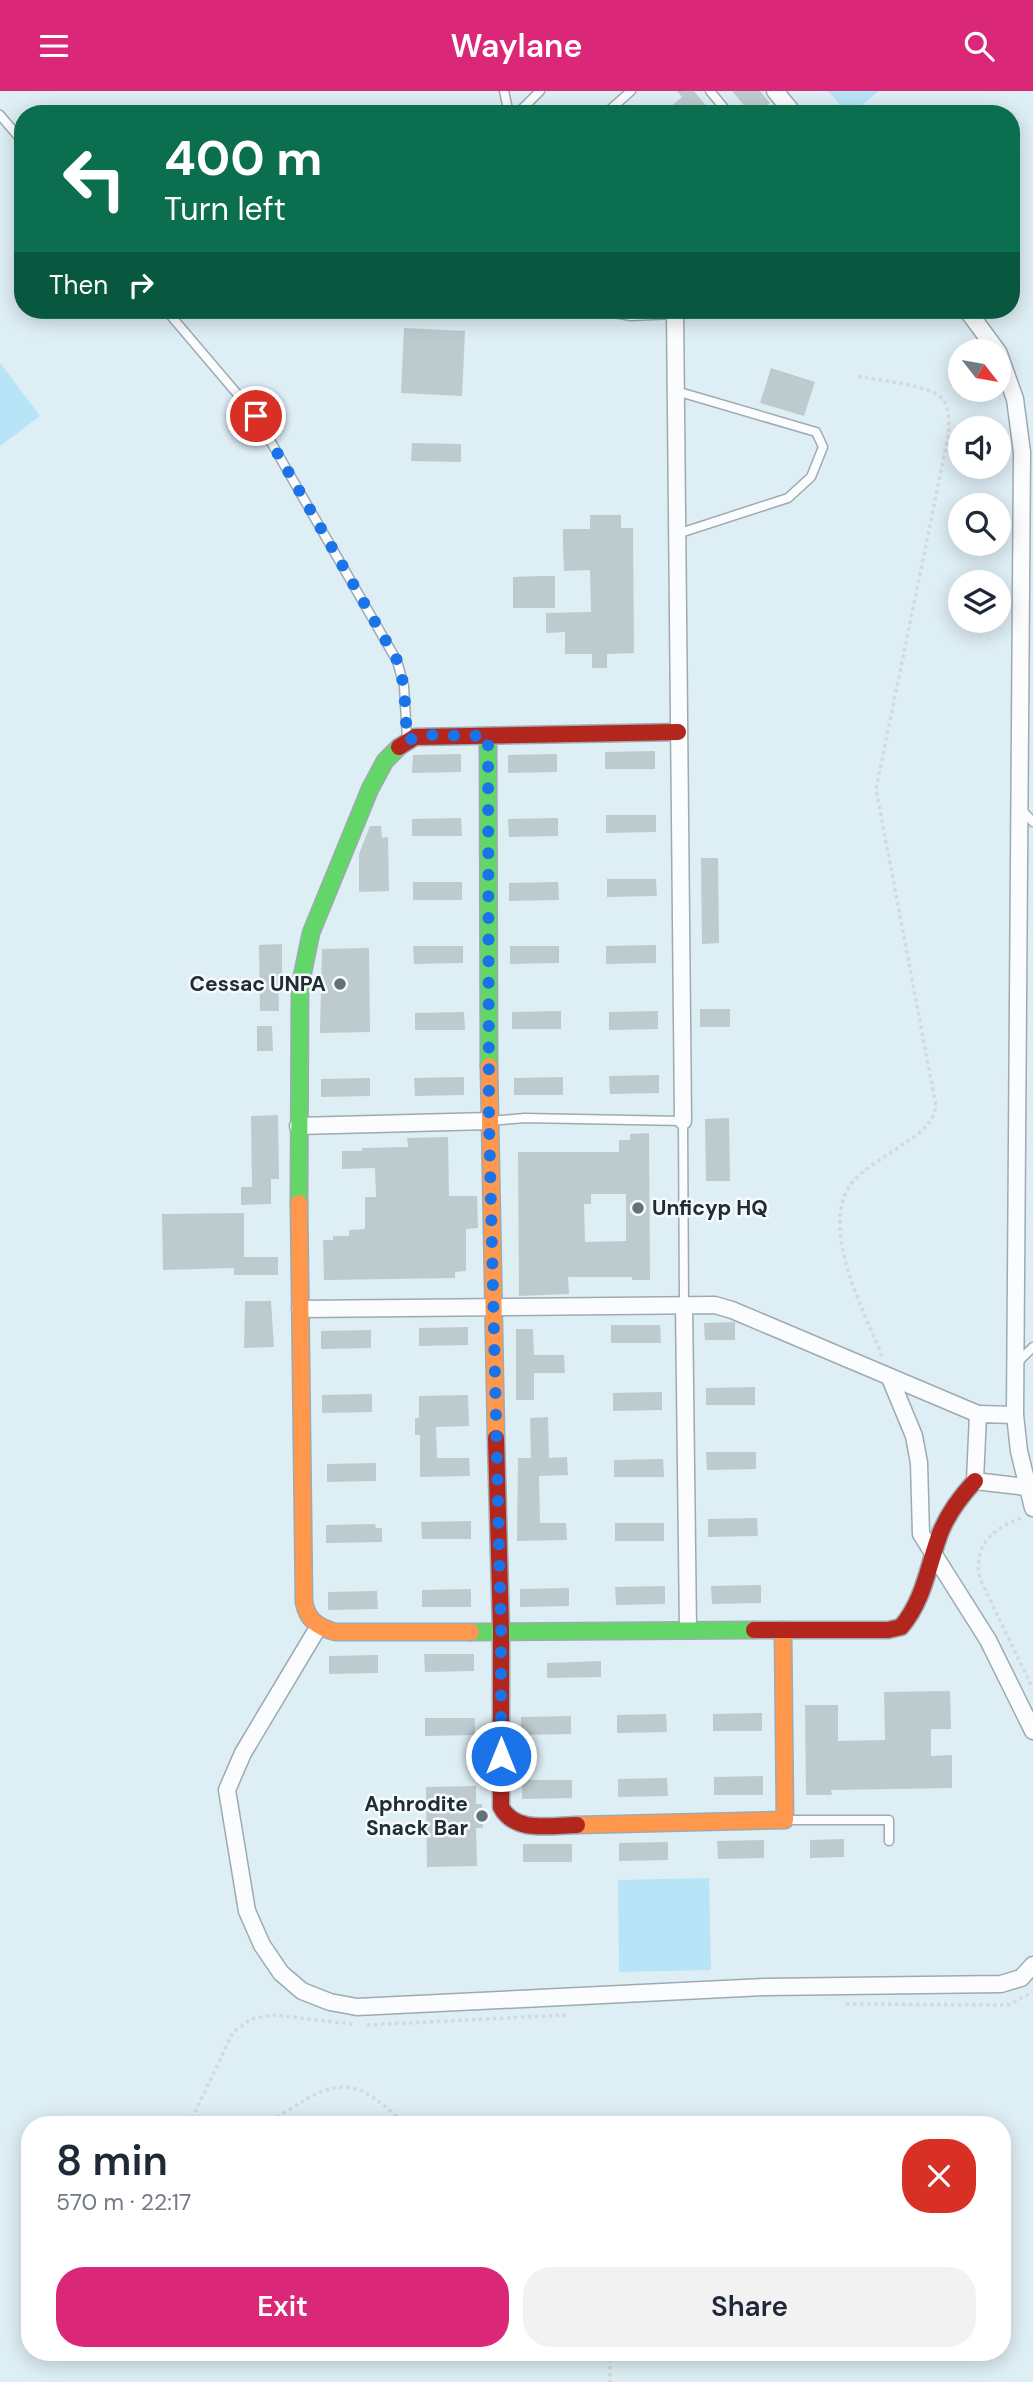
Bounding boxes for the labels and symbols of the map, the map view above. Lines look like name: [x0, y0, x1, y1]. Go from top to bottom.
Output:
north arrow: [948, 339, 1012, 403]
pin: [226, 386, 286, 446]
place label: Cessac UNPA: [190, 970, 326, 998]
marker: Cessac UNPA: [332, 976, 348, 992]
place label: Unficyp HQ: [652, 1194, 768, 1222]
marker: Unficyp HQ: [630, 1200, 646, 1216]
position arrow: [464, 1719, 538, 1793]
place label: Aphrodite Snack Bar: [364, 1790, 468, 1842]
marker: Aphrodite Snack Bar: [474, 1808, 490, 1824]

